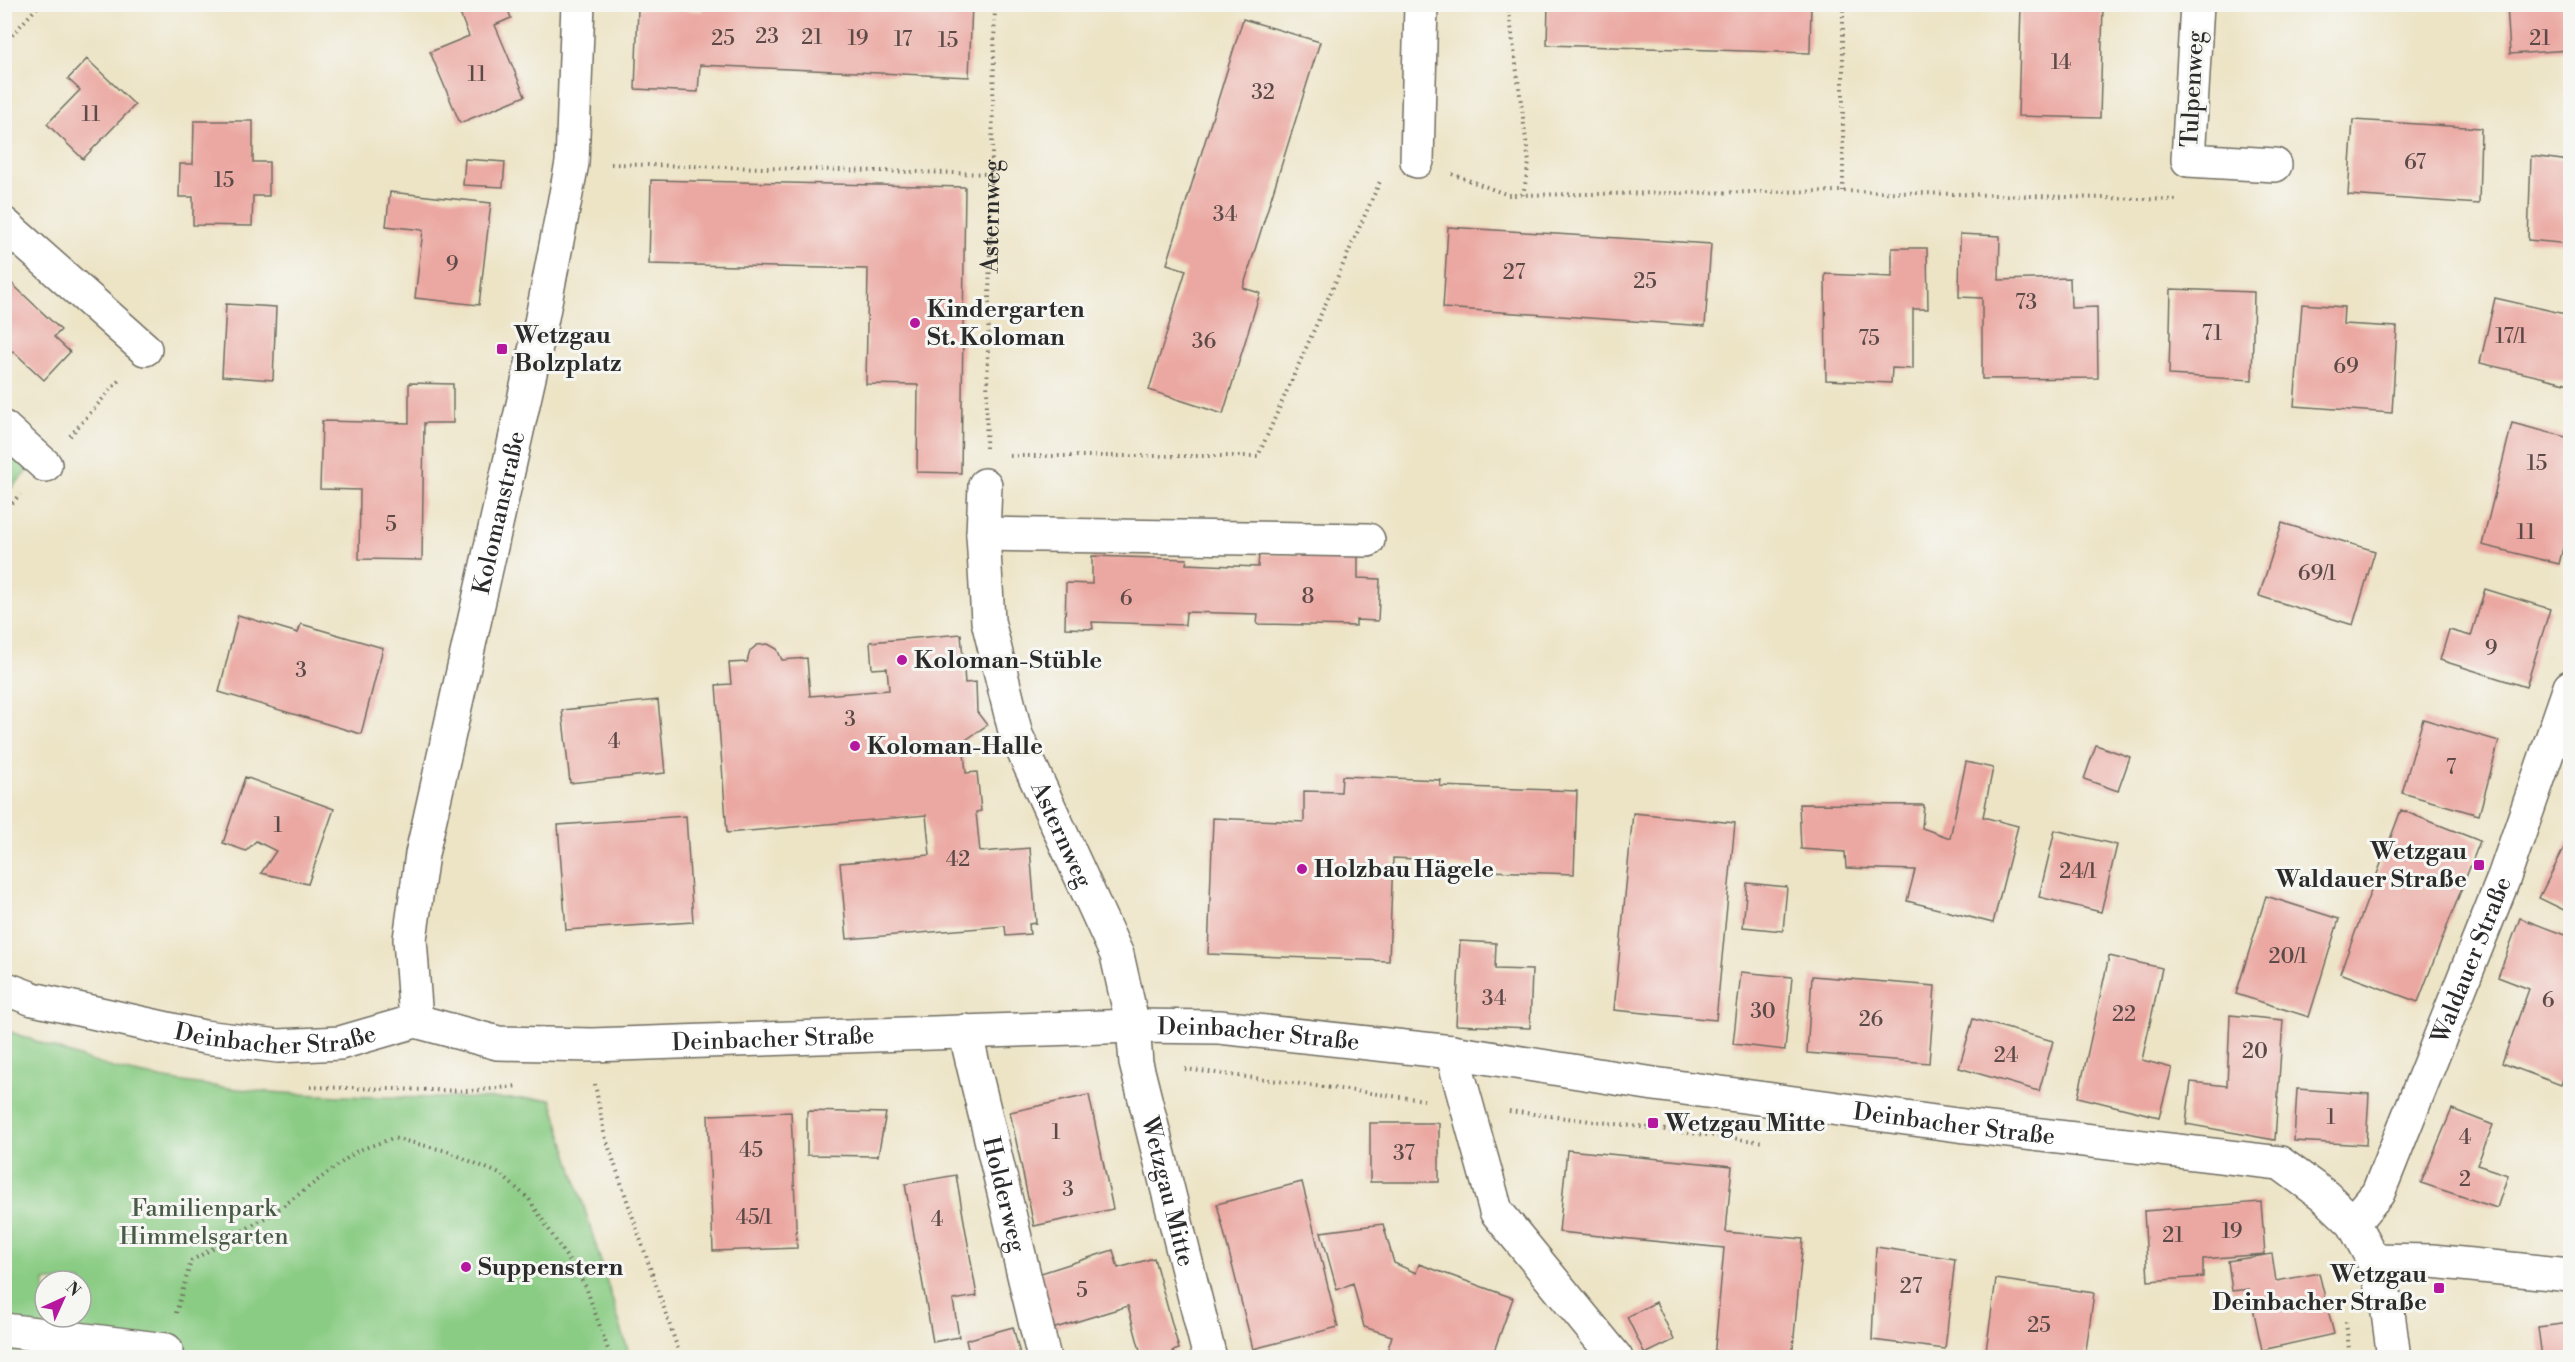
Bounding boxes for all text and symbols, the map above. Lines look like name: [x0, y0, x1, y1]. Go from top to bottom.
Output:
house number: 23: [755, 24, 779, 50]
house number: 21: [801, 25, 823, 51]
house number: 25: [711, 26, 735, 52]
house number: 19: [847, 26, 869, 52]
house number: 21: [2529, 26, 2551, 52]
house number: 17: [894, 27, 913, 53]
house number: 15: [938, 28, 958, 54]
street label: Tulpenweg: [2175, 29, 2211, 148]
house number: 14: [2051, 50, 2071, 76]
house number: 11: [468, 62, 486, 88]
house number: 32: [1251, 80, 1275, 106]
house number: 11: [82, 102, 100, 128]
house number: 67: [2404, 150, 2427, 176]
street label: Asternweg: [976, 158, 1008, 274]
house number: 15: [214, 168, 234, 194]
house number: 34: [1213, 202, 1237, 228]
house number: 9: [446, 252, 458, 278]
house number: 27: [1503, 260, 1526, 286]
house number: 25: [1633, 269, 1657, 295]
house number: 73: [2015, 290, 2037, 316]
place label: Kindergarten St. Koloman: [927, 295, 1085, 353]
marker: Kindergarten St. Koloman: [908, 316, 922, 330]
place label: Wetzgau Bolzplatz: [513, 321, 622, 379]
house number: 71: [2202, 321, 2222, 347]
house number: 17/1: [2495, 324, 2527, 350]
house number: 75: [1858, 326, 1880, 352]
house number: 36: [1192, 329, 1216, 355]
marker: Wetzgau Bolzplatz: [495, 342, 509, 356]
house number: 69: [2333, 354, 2359, 380]
street label: Kolomanstraße: [467, 428, 532, 597]
house number: 15: [2527, 451, 2547, 477]
house number: 5: [385, 512, 397, 538]
house number: 11: [2517, 520, 2535, 546]
house number: 69/1: [2298, 561, 2336, 587]
house number: 8: [1302, 584, 1314, 610]
house number: 6: [1120, 586, 1133, 612]
house number: 9: [2485, 636, 2497, 662]
place label: Koloman-Stüble: [914, 646, 1102, 676]
marker: Koloman-Stüble: [895, 653, 909, 667]
house number: 3: [295, 658, 307, 684]
house number: 3: [844, 707, 856, 733]
house number: 4: [608, 729, 620, 755]
place label: Koloman-Halle: [867, 732, 1043, 762]
marker: Koloman-Halle: [848, 739, 862, 753]
house number: 7: [2446, 755, 2457, 781]
street label: Asternweg: [1023, 776, 1098, 893]
house number: 1: [273, 813, 283, 839]
place label: Wetzgau Waldauer Straße: [2275, 837, 2467, 895]
house number: 42: [946, 847, 970, 873]
place label: Holzbau Hägele: [1314, 855, 1494, 885]
marker: Wetzgau Waldauer Straße: [2472, 858, 2486, 872]
house number: 24/1: [2059, 859, 2097, 885]
marker: Holzbau Hägele: [1295, 862, 1309, 876]
street label: Waldauer Straße: [2425, 873, 2519, 1049]
house number: 20/1: [2269, 944, 2307, 970]
house number: 34: [1482, 986, 1506, 1012]
house number: 6: [2542, 988, 2555, 1014]
house number: 30: [1750, 999, 1776, 1025]
house number: 22: [2112, 1002, 2136, 1028]
house number: 26: [1859, 1007, 1884, 1033]
street label: Deinbacher Straße: [1157, 1012, 1361, 1058]
street label: Deinbacher Straße: [172, 1017, 380, 1062]
street label: Deinbacher Straße: [671, 1021, 875, 1058]
house number: 20: [2242, 1039, 2268, 1065]
house number: 24: [1994, 1043, 2018, 1069]
street label: Deinbacher Straße: [1852, 1097, 2057, 1152]
house number: 1: [2326, 1105, 2336, 1131]
place label: Wetzgau Mitte: [1664, 1109, 1826, 1139]
street label: Wetzgau Mitte: [1134, 1113, 1200, 1270]
marker: Wetzgau Mitte: [1646, 1116, 1660, 1130]
house number: 1: [1051, 1120, 1061, 1146]
house number: 4: [2459, 1125, 2471, 1151]
street label: Holderweg: [975, 1134, 1032, 1256]
house number: 45: [739, 1138, 763, 1164]
house number: 37: [1393, 1141, 1415, 1167]
house number: 2: [2459, 1167, 2471, 1193]
house number: 3: [1062, 1177, 1074, 1203]
park label: Familienpark Himmelsgarten: [119, 1194, 289, 1252]
house number: 45/1: [735, 1205, 773, 1231]
house number: 4: [931, 1207, 943, 1233]
house number: 19: [2221, 1219, 2243, 1245]
house number: 21: [2162, 1223, 2184, 1249]
place label: Suppenstern: [478, 1253, 624, 1283]
marker: Suppenstern: [459, 1260, 473, 1274]
place label: Wetzgau Deinbacher Straße: [2212, 1260, 2427, 1318]
north arrow: [33, 1269, 93, 1329]
house number: 27: [1900, 1274, 1923, 1300]
text: N: [61, 1278, 85, 1301]
house number: 5: [1076, 1278, 1088, 1304]
marker: Wetzgau Deinbacher Straße: [2432, 1281, 2446, 1295]
house number: 25: [2027, 1313, 2051, 1339]

